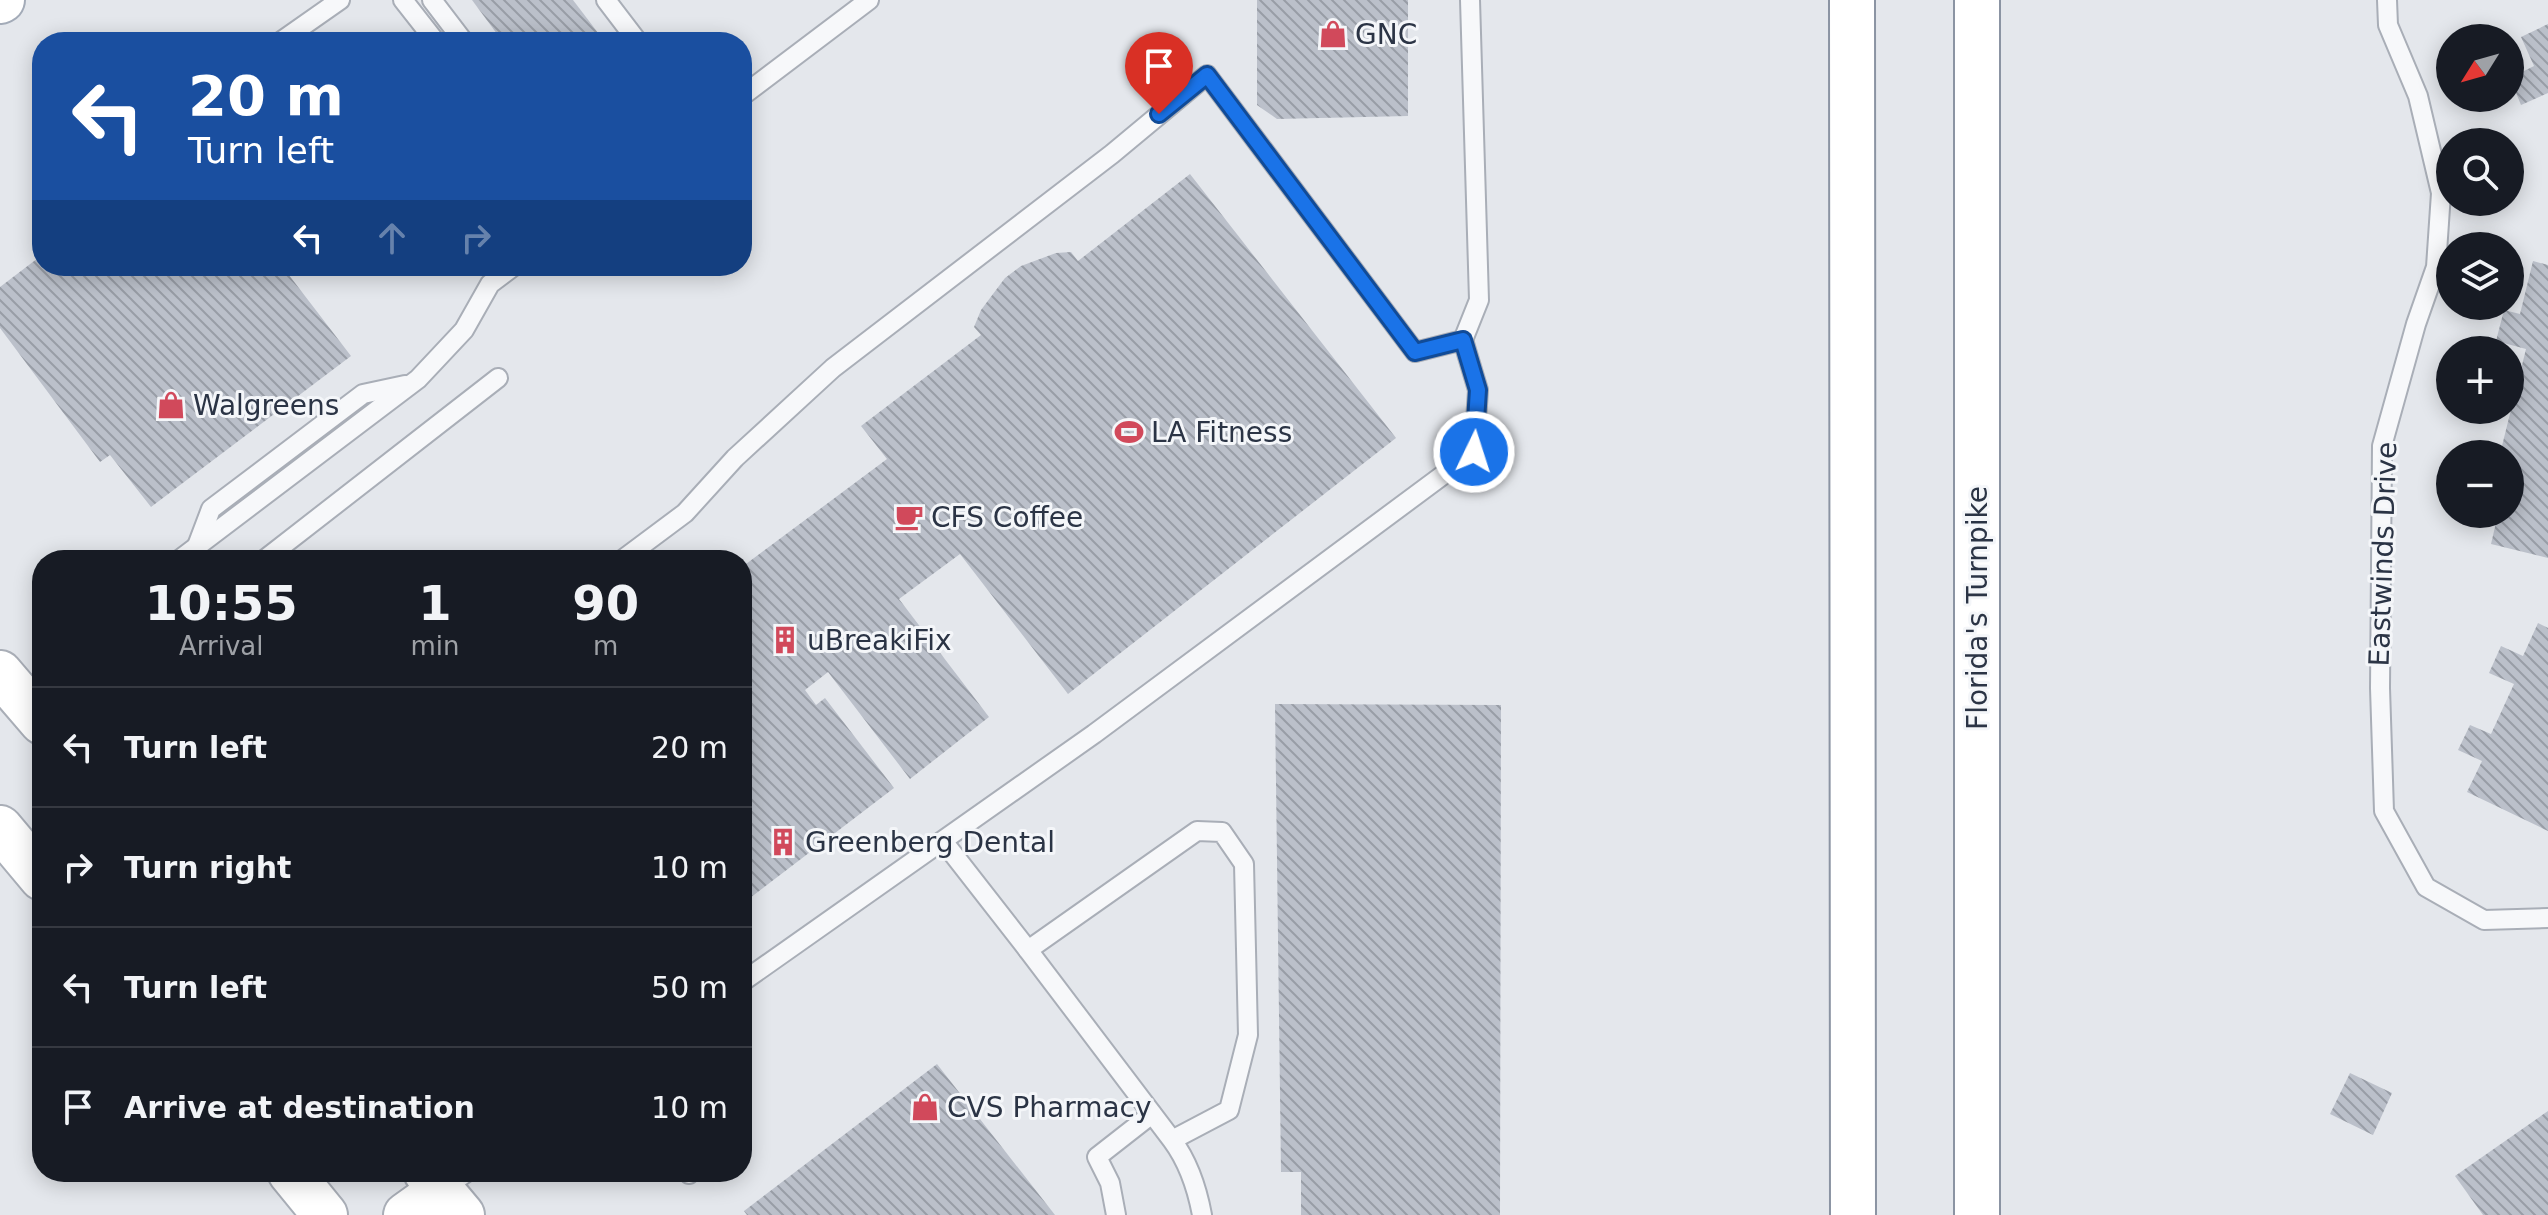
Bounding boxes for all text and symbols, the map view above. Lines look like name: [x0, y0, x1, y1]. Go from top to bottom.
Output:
place label: GNC: [1355, 18, 1417, 51]
shop icon: GNC: [1318, 19, 1348, 49]
north arrow: [2436, 24, 2524, 112]
map controls: [2436, 24, 2524, 528]
pin: [1125, 32, 1193, 114]
icon: arrive: [1137, 44, 1181, 88]
text: 20 m: [188, 63, 344, 128]
icon: left: [56, 64, 160, 168]
button: search: [2436, 128, 2524, 216]
text: Turn left: [188, 130, 334, 171]
icon: left: [286, 216, 330, 260]
icon: ahead: [370, 216, 414, 260]
icon: right: [454, 216, 498, 260]
button: layers: [2436, 232, 2524, 320]
button: +: [2436, 336, 2524, 424]
place label: Walgreens: [193, 389, 339, 422]
shop icon: Walgreens: [156, 390, 186, 420]
position arrow: [1432, 410, 1516, 494]
place label: LA Fitness: [1151, 416, 1292, 449]
sports icon: LA Fitness: [1114, 417, 1144, 447]
button: −: [2436, 440, 2524, 528]
street label: Eastwinds Drive: [2363, 441, 2403, 667]
street label: Florida's Turnpike: [1961, 486, 1994, 730]
place label: CFS Coffee: [931, 501, 1083, 534]
cafe icon: CFS Coffee: [894, 502, 924, 532]
text: 10:55: [145, 575, 298, 631]
text: 1: [418, 575, 452, 631]
text: 90: [572, 575, 639, 631]
place label: uBreakiFix: [807, 624, 952, 657]
building icon: uBreakiFix: [770, 625, 800, 655]
text: Arrival: [179, 631, 263, 661]
text: min: [410, 631, 460, 661]
text: m: [593, 631, 618, 661]
icon: left: [56, 725, 100, 769]
text: Turn left: [124, 730, 267, 765]
text: 20 m: [651, 730, 728, 765]
place label: Greenberg Dental: [805, 826, 1055, 859]
building icon: Greenberg Dental: [768, 827, 798, 857]
icon: right: [56, 845, 100, 889]
text: Turn right: [124, 850, 291, 885]
text: 10 m: [651, 850, 728, 885]
icon: left: [56, 965, 100, 1009]
text: Turn left: [124, 970, 267, 1005]
text: 50 m: [651, 970, 728, 1005]
icon: arrive: [56, 1085, 100, 1129]
text: Arrive at destination: [124, 1090, 475, 1125]
text: 10 m: [651, 1090, 728, 1125]
place label: CVS Pharmacy: [947, 1091, 1152, 1124]
shop icon: CVS Pharmacy: [910, 1092, 940, 1122]

